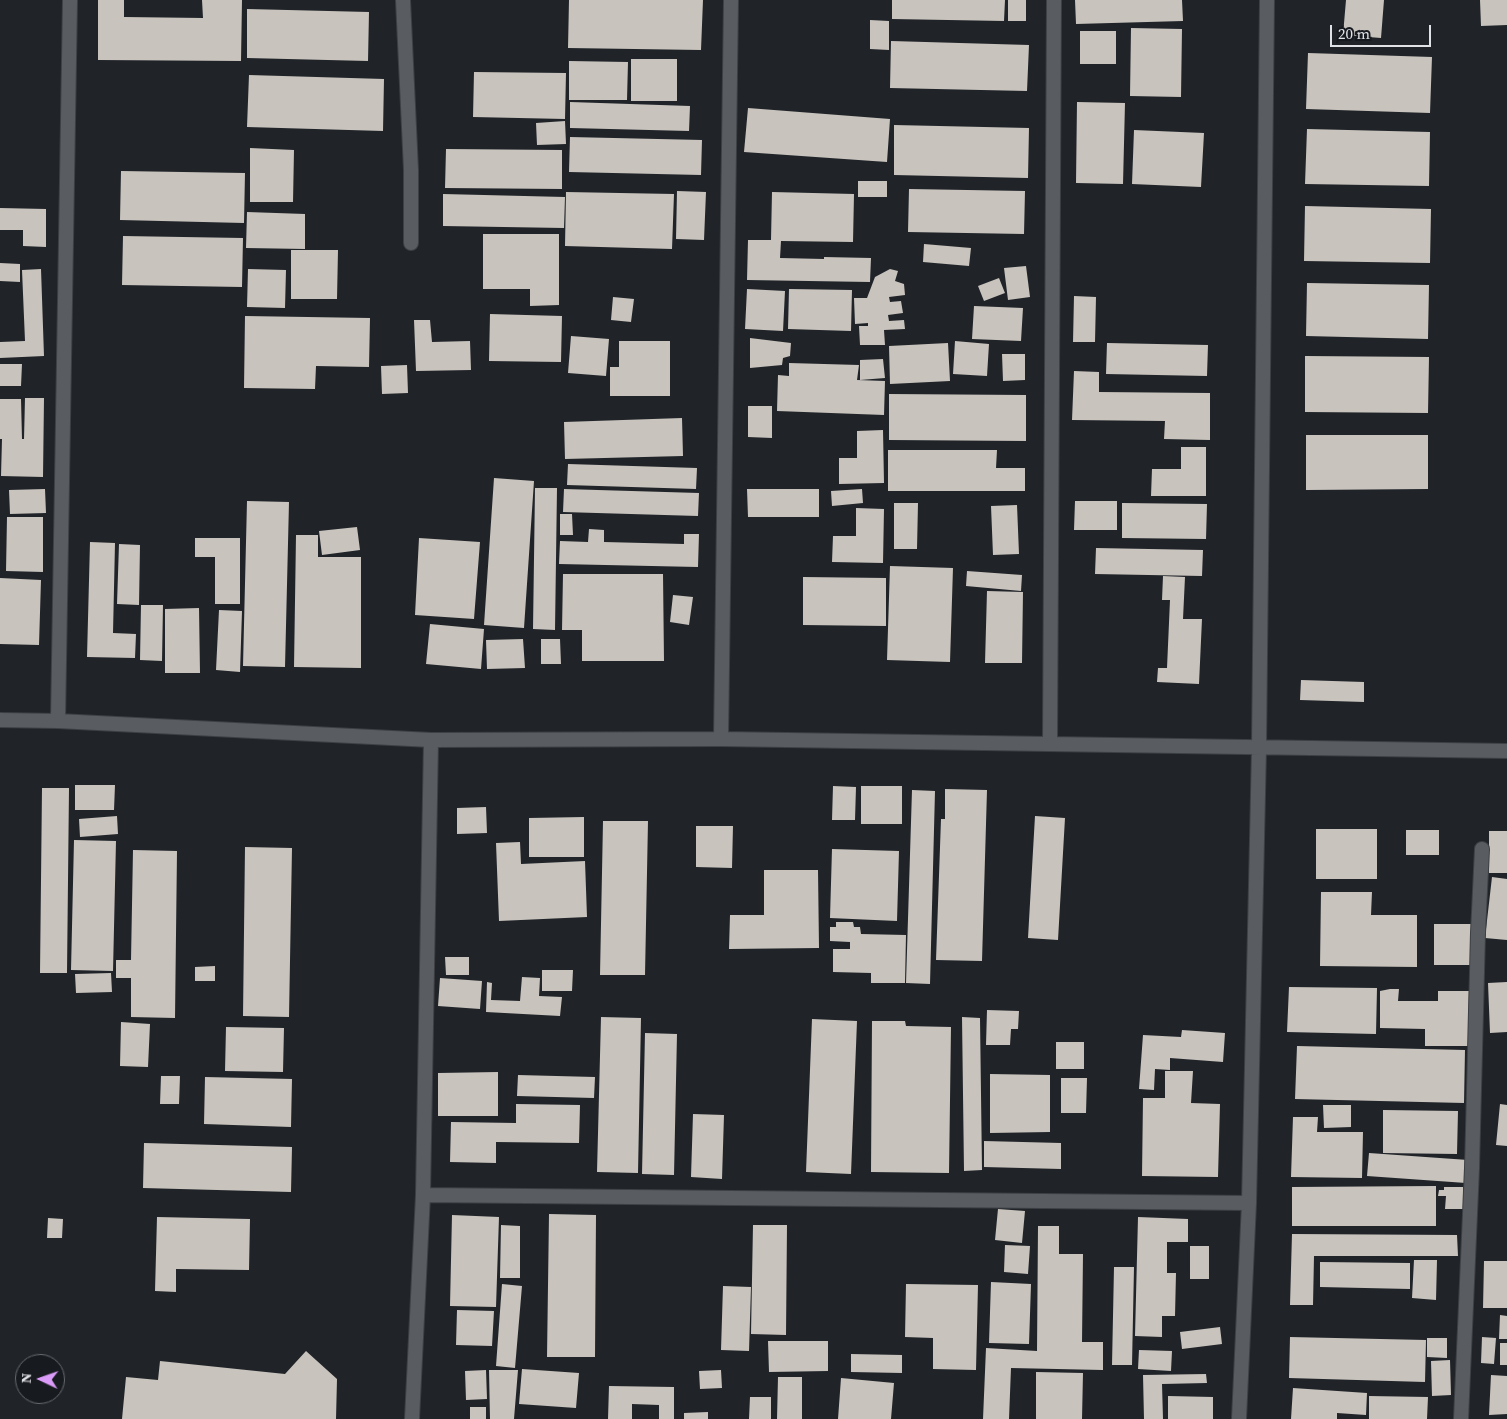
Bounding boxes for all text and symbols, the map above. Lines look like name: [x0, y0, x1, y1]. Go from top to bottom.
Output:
scale bar: [1332, 15, 1433, 47]
text: 20 m: [1338, 23, 1370, 44]
north arrow: [15, 1354, 65, 1404]
text: N: [16, 1373, 36, 1384]

